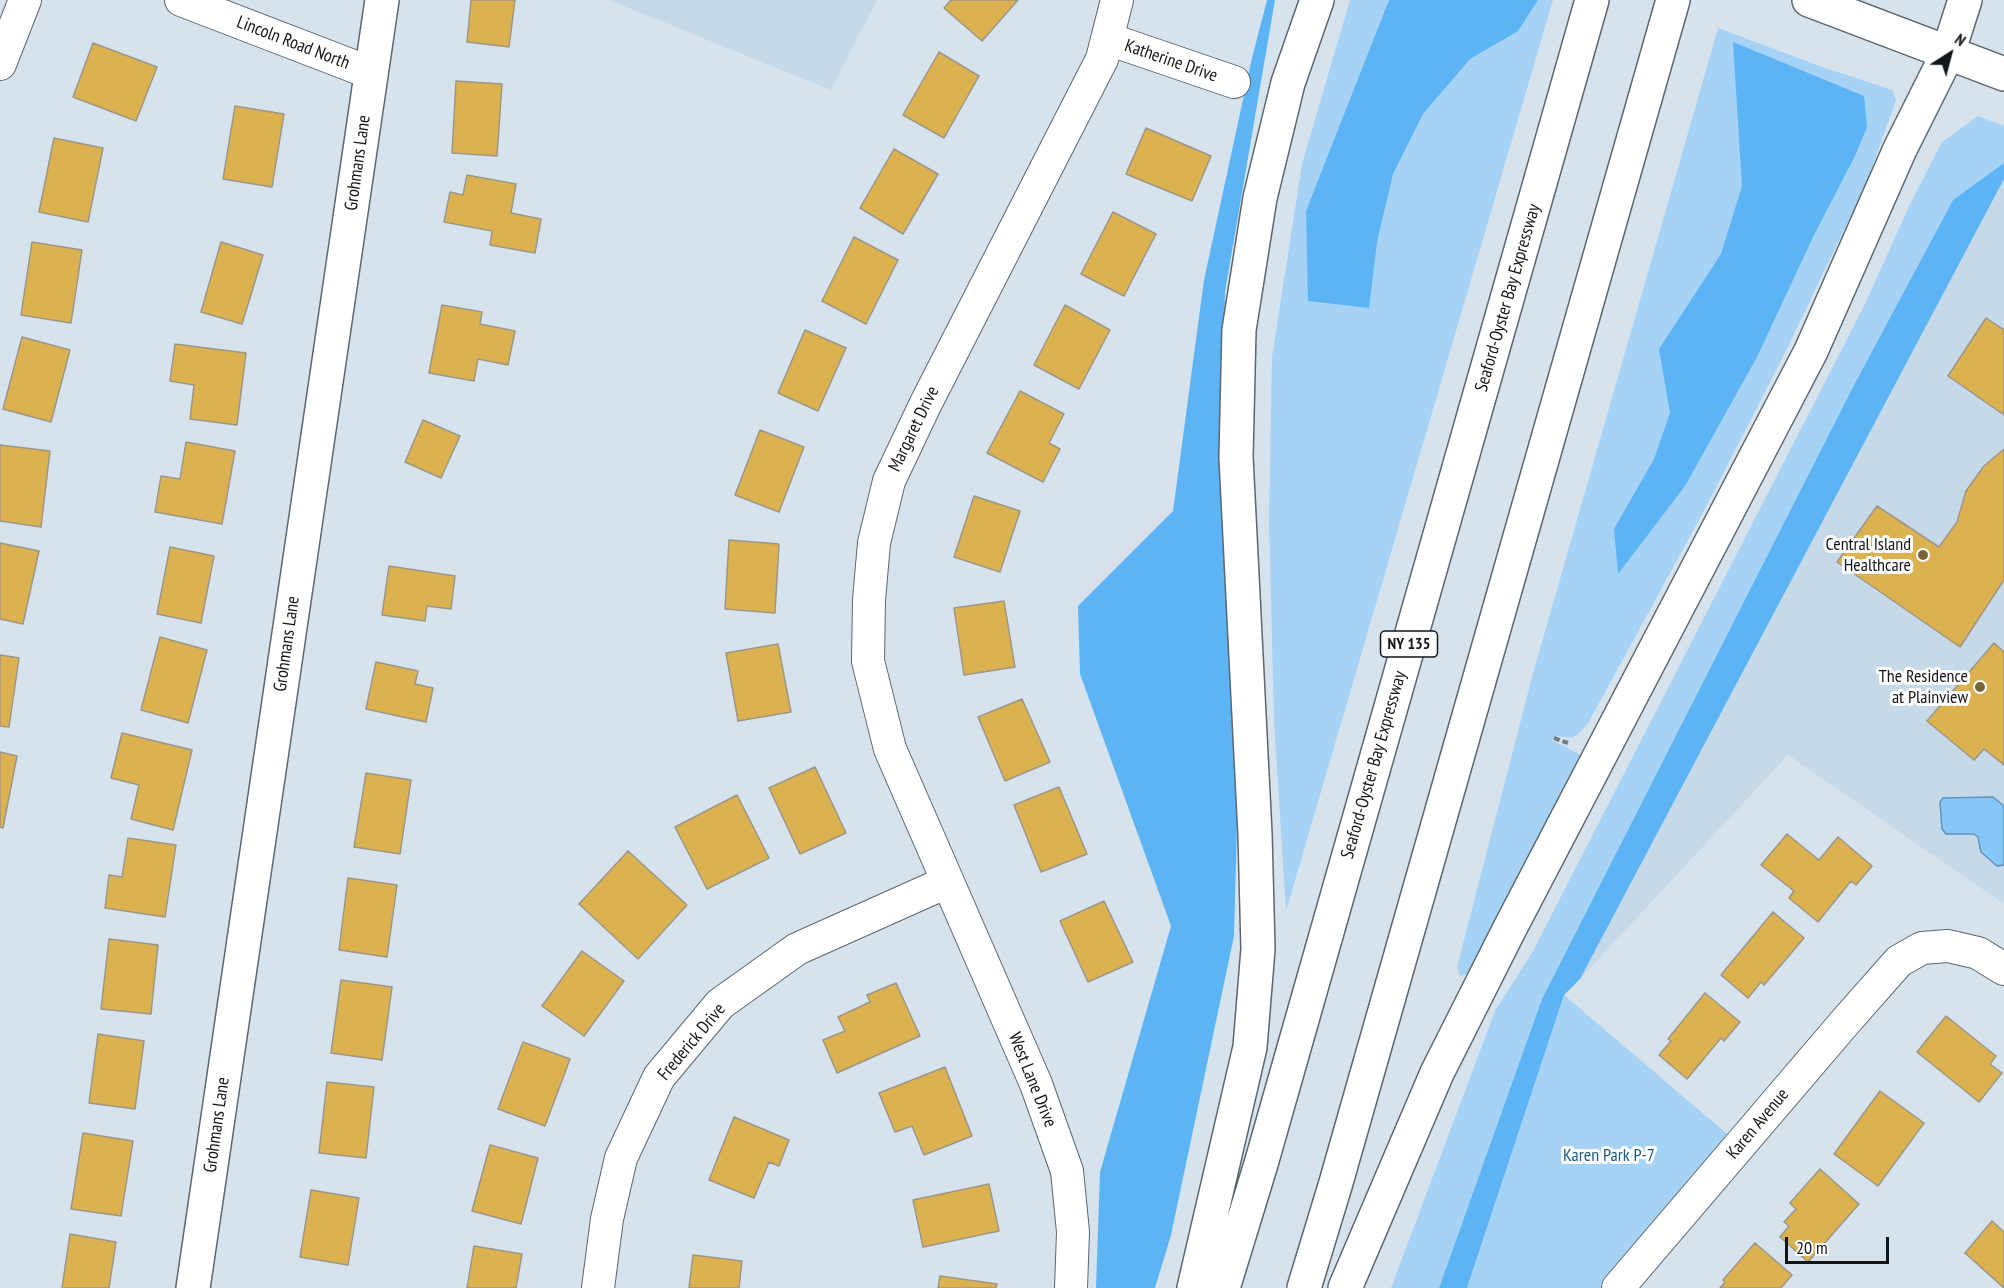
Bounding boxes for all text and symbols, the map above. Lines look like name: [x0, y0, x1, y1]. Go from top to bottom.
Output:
street label: Lincoln Road North: [233, 12, 353, 74]
north arrow: [1920, 24, 1980, 84]
text: N: [1951, 29, 1970, 50]
street label: Katherine Drive: [1122, 35, 1220, 87]
street label: Grohmans Lane: [341, 114, 375, 212]
street label: Seaford-Oyster Bay Expressway: [1471, 202, 1545, 394]
street label: Margaret Drive: [884, 383, 944, 475]
place label: Central Island Healthcare: [1825, 534, 1911, 576]
marker: Central Island Healthcare: [1916, 548, 1930, 562]
street label: Grohmans Lane: [270, 595, 304, 693]
road number: NY 135: [1380, 631, 1438, 657]
place label: The Residence at Plainview: [1879, 666, 1968, 708]
street label: Seaford-Oyster Bay Expressway: [1337, 669, 1411, 861]
marker: The Residence at Plainview: [1973, 680, 1987, 694]
street label: Frederick Drive: [654, 999, 730, 1085]
street label: West Lane Drive: [1003, 1030, 1061, 1130]
street label: Grohmans Lane: [200, 1076, 234, 1174]
street label: Karen Avenue: [1722, 1084, 1794, 1164]
park label: Karen Park P-7: [1563, 1145, 1655, 1167]
scale bar: [1788, 1225, 1892, 1263]
text: 20 m: [1796, 1236, 1828, 1259]

